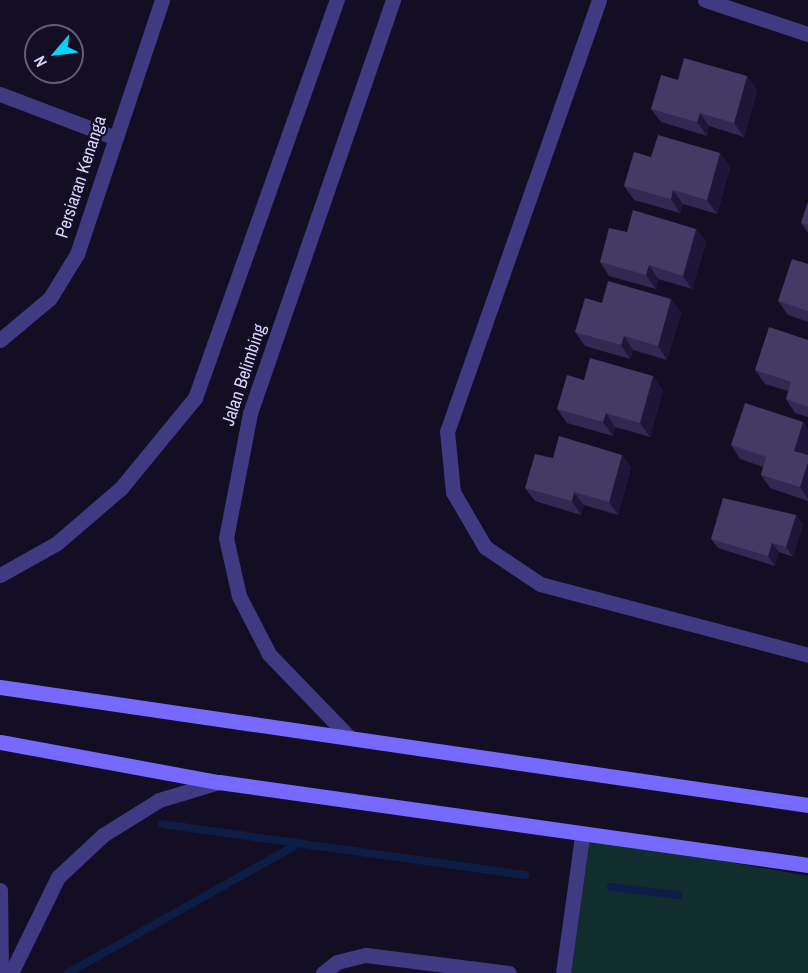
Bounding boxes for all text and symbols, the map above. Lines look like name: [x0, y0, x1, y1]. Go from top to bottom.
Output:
north arrow: [24, 24, 84, 84]
text: N: [28, 52, 52, 71]
street label: Persiaran Kenanga: [51, 113, 111, 241]
street label: Jalan Belimbing: [217, 321, 271, 429]

